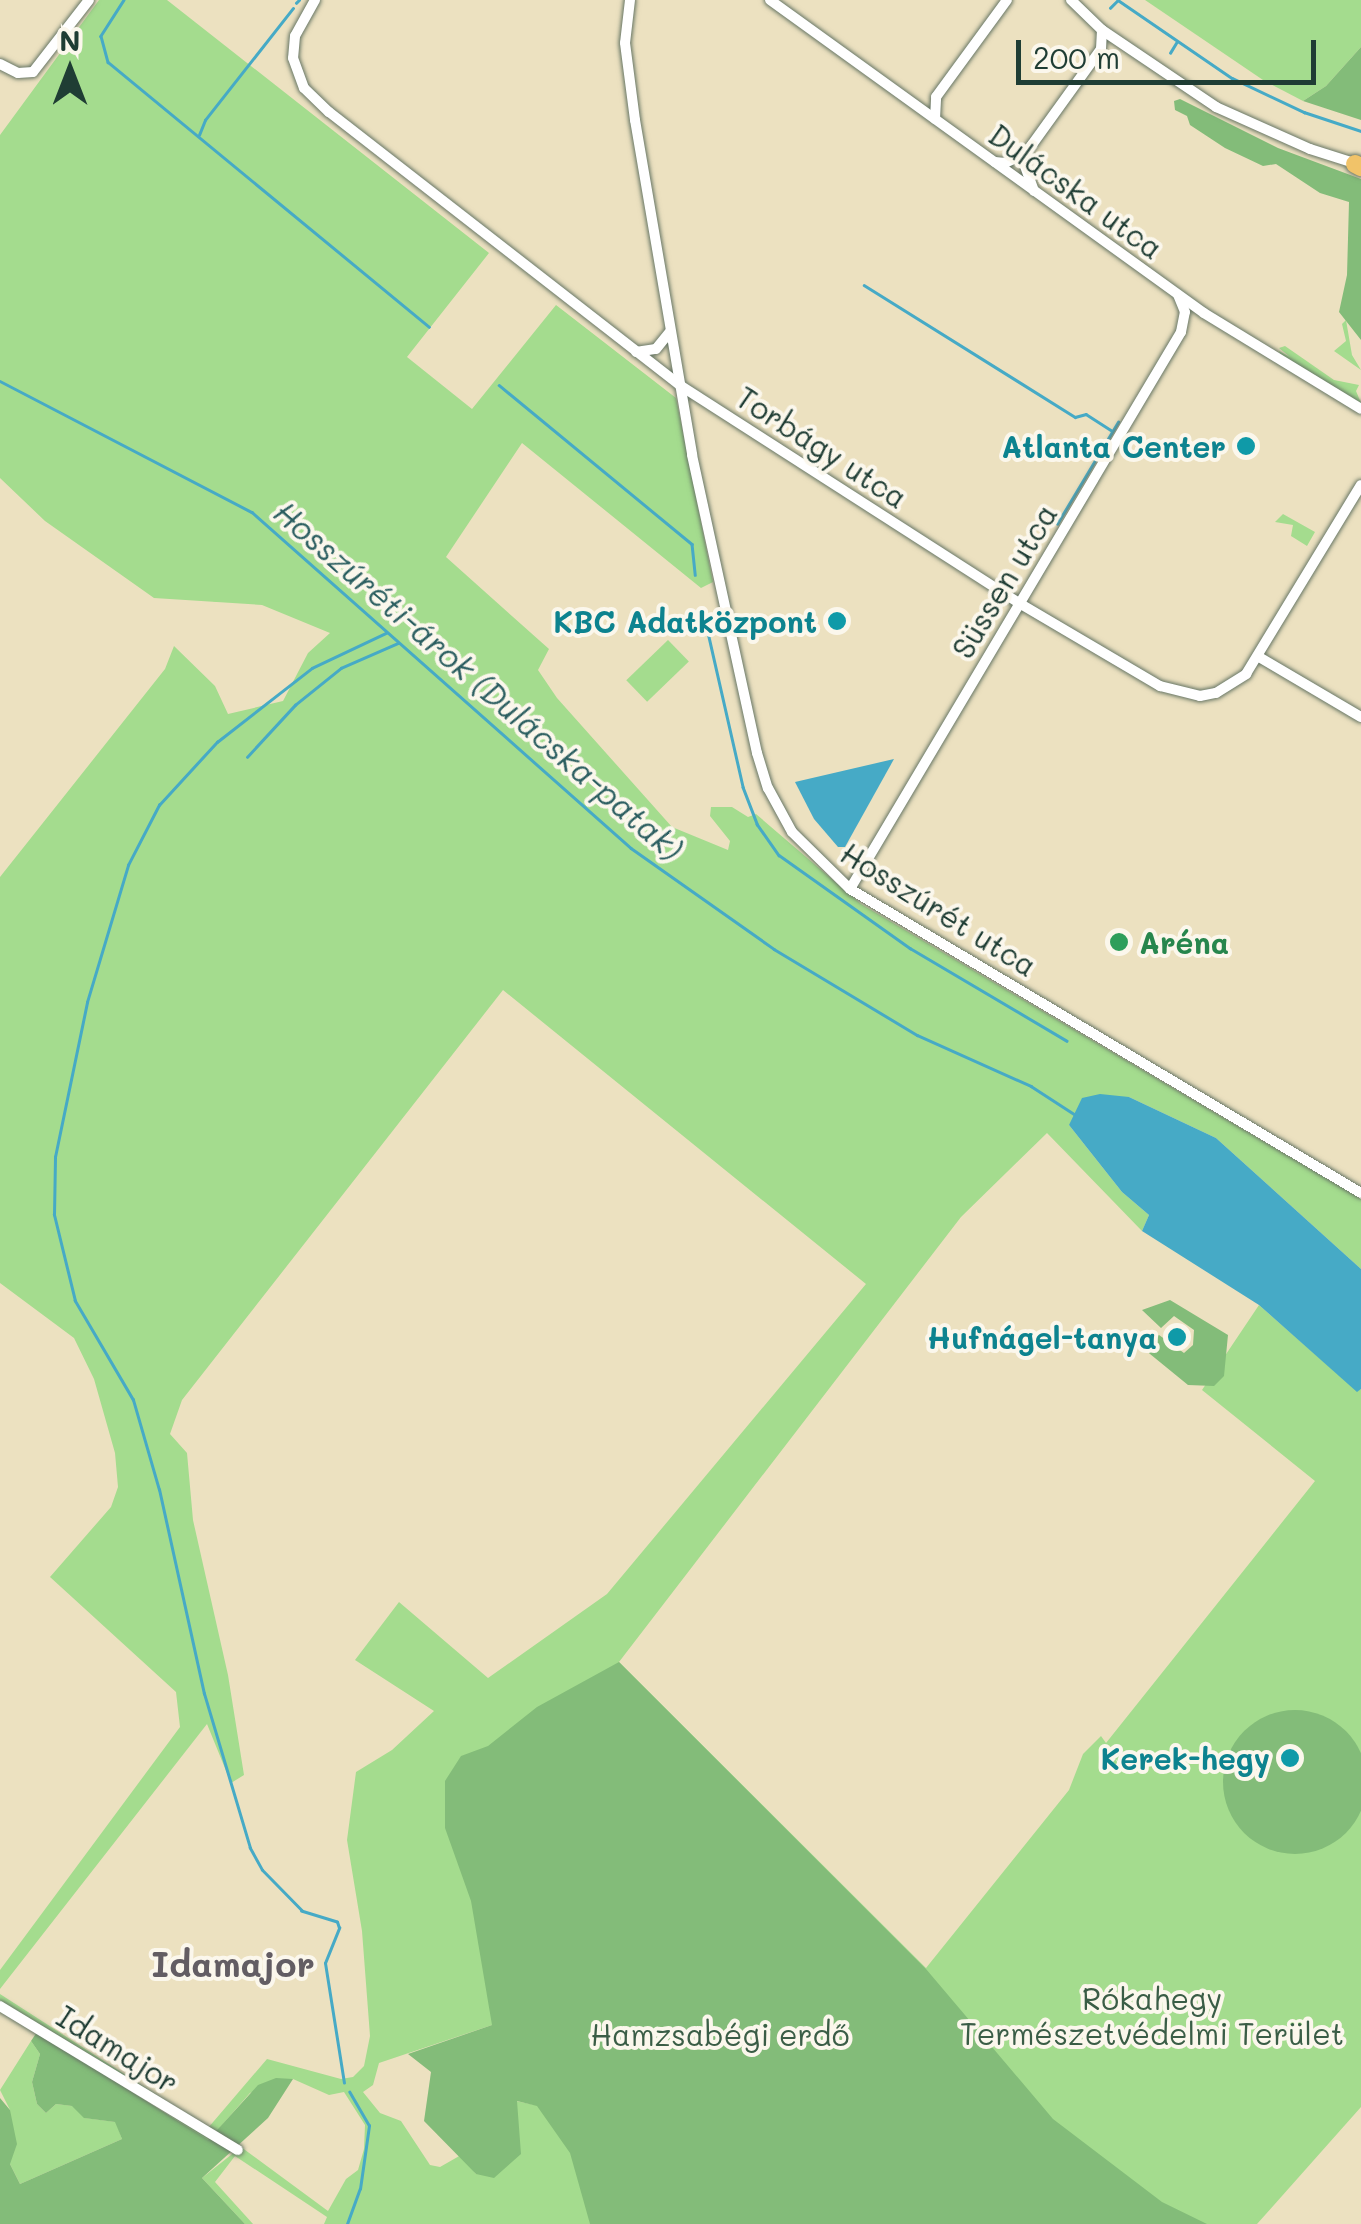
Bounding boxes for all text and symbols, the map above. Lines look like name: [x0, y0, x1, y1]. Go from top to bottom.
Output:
north arrow: [20, 20, 120, 120]
scale bar: [1021, 20, 1321, 82]
text: N: [59, 22, 81, 58]
text: 200 m: [1033, 37, 1120, 77]
street label: Dulácska utca: [982, 116, 1170, 266]
street label: Torbágy utca: [730, 379, 914, 515]
place label: Atlanta Center: [1001, 428, 1226, 464]
marker: Atlanta Center: [1235, 435, 1257, 457]
water label: Hosszúréti-árok (Dulácska-patak): [267, 492, 691, 868]
street label: Süssen utca: [944, 498, 1064, 664]
place label: KBC Adatközpont: [553, 603, 817, 639]
marker: KBC Adatközpont: [826, 610, 848, 632]
street label: Hosszúrét utca: [835, 834, 1043, 984]
place label: Aréna: [1139, 924, 1229, 960]
marker: Aréna: [1108, 931, 1130, 953]
place label: Hufnágel-tanya: [927, 1319, 1157, 1355]
marker: Hufnágel-tanya: [1166, 1326, 1188, 1348]
place label: Kerek-hegy: [1101, 1740, 1270, 1776]
marker: Kerek-hegy: [1279, 1747, 1301, 1769]
district label: Idamajor: [151, 1942, 315, 1984]
park label: Rókahegy Természetvédelmi Terület: [960, 1980, 1344, 2050]
street label: Idamajor: [51, 1998, 185, 2100]
park label: Hamzsabégi erdő: [591, 2016, 849, 2052]

